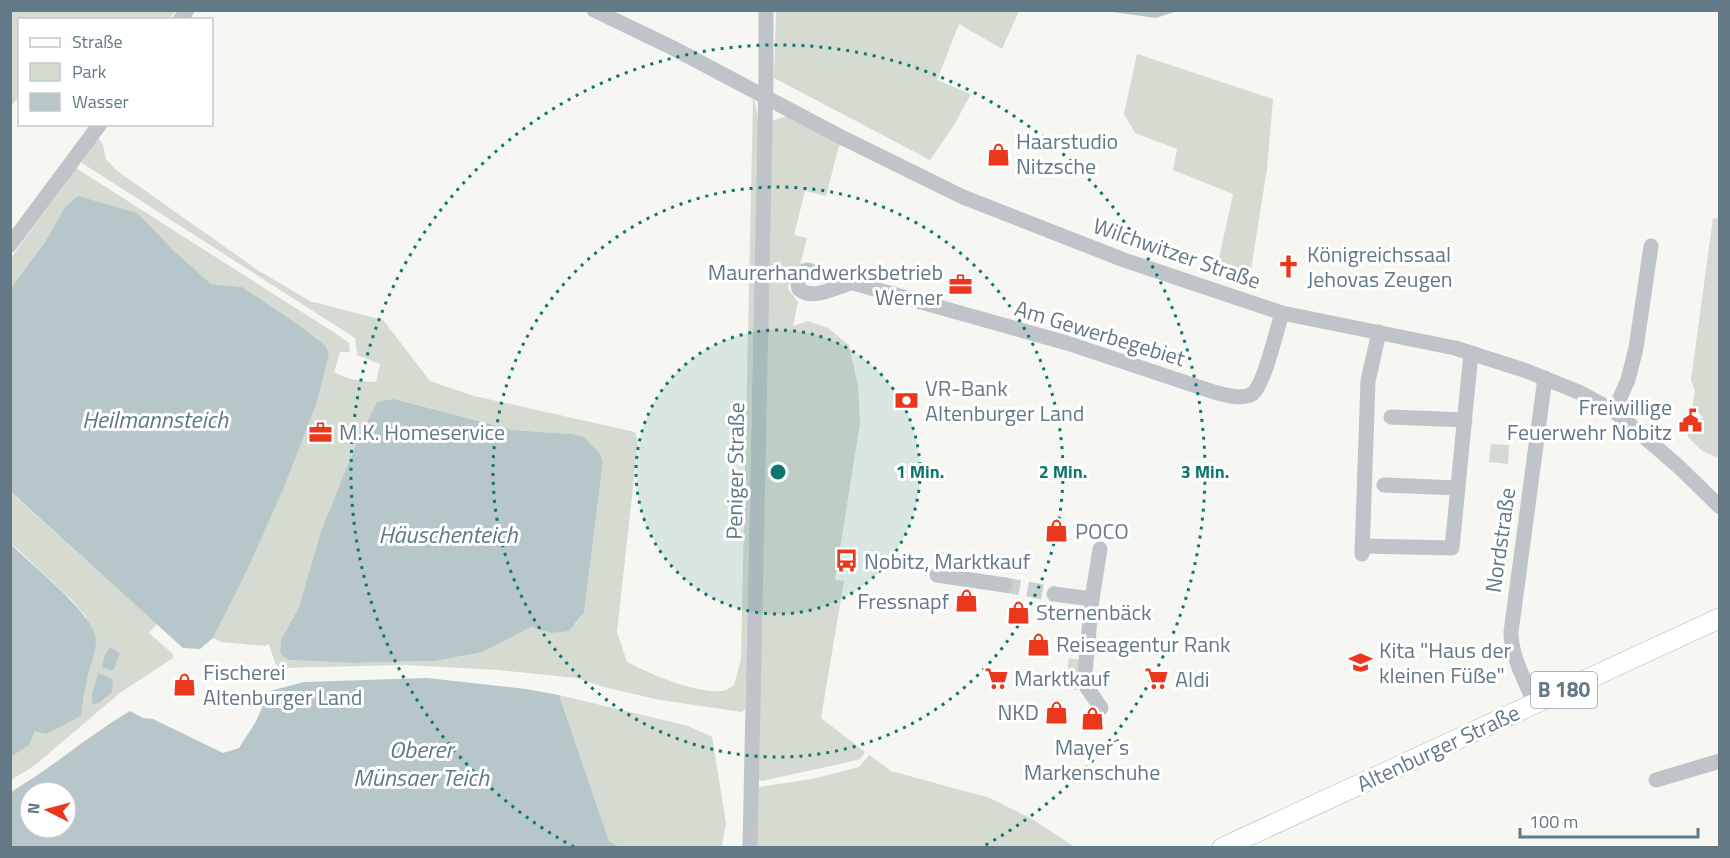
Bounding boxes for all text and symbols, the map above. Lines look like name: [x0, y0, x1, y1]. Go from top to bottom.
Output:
legend: [18, 18, 213, 126]
text: Straße: [72, 28, 123, 55]
text: Park: [72, 58, 107, 85]
text: Wasser: [72, 88, 129, 115]
place label: Haarstudio Nitzsche: [1016, 124, 1118, 183]
shop icon: Haarstudio Nitzsche: [985, 141, 1011, 167]
street label: Wilchwitzer Straße: [1089, 208, 1265, 298]
place label: Königreichssaal Jehovas Zeugen: [1307, 237, 1453, 296]
church icon: Königreichssaal Jehovas Zeugen: [1276, 254, 1302, 280]
place label: Maurerhandwerksbetrieb Werner: [708, 255, 943, 314]
office icon: Maurerhandwerksbetrieb Werner: [948, 272, 974, 298]
street label: Am Gewerbegebiet: [1011, 291, 1190, 375]
place label: VR-Bank Altenburger Land: [925, 371, 1084, 430]
bank icon: VR-Bank Altenburger Land: [894, 388, 920, 414]
place label: Freiwillige Feuerwehr Nobitz: [1507, 390, 1672, 449]
water label: Heilmannsteich: [82, 401, 229, 437]
street label: Peniger Straße: [717, 402, 753, 540]
public building icon: Freiwillige Feuerwehr Nobitz: [1677, 407, 1703, 433]
place label: M.K. Homeservice: [339, 415, 505, 449]
office icon: M.K. Homeservice: [308, 419, 334, 445]
text: 1 Min.: [896, 458, 944, 485]
text: 2 Min.: [1039, 458, 1087, 485]
text: 3 Min.: [1181, 458, 1229, 485]
centre of rings: [768, 462, 788, 482]
street label: Nordstraße: [1476, 485, 1524, 595]
place label: POCO: [1075, 514, 1129, 548]
water label: Häuschenteich: [378, 516, 519, 552]
shop icon: POCO: [1044, 518, 1070, 544]
place label: Nobitz, Marktkauf: [864, 544, 1031, 578]
bus stop icon: Nobitz, Marktkauf: [833, 548, 859, 574]
place label: Fressnapf: [857, 584, 950, 618]
shop icon: Fressnapf: [954, 588, 980, 614]
place label: Sternenbäck: [1036, 595, 1152, 629]
shop icon: Sternenbäck: [1005, 599, 1031, 625]
place label: Reiseagentur Rank: [1056, 627, 1231, 661]
shop icon: Reiseagentur Rank: [1025, 631, 1051, 657]
place label: Kita "Haus der kleinen Füße": [1379, 633, 1511, 692]
school or university icon: Kita "Haus der kleinen Füße": [1348, 650, 1374, 676]
place label: Fischerei Altenburger Land: [203, 655, 362, 714]
place label: Marktkauf: [1014, 661, 1111, 695]
place label: Aldi: [1175, 662, 1210, 696]
supermarket icon: Marktkauf: [983, 665, 1009, 691]
supermarket icon: Aldi: [1144, 666, 1170, 692]
shop icon: Fischerei Altenburger Land: [172, 672, 198, 698]
road number: B 180: [1531, 672, 1597, 708]
place label: NKD: [997, 695, 1039, 729]
street label: Altenburger Straße: [1351, 695, 1525, 801]
shop icon: NKD: [1044, 699, 1070, 725]
shop icon: Mayer´s Markenschuhe: [1079, 705, 1105, 731]
place label: Mayer´s Markenschuhe: [1024, 730, 1160, 789]
water label: Oberer Münsaer Teich: [353, 731, 490, 795]
north arrow: [18, 780, 78, 840]
scale bar: [1520, 801, 1698, 839]
text: N: [21, 802, 46, 815]
text: 100 m: [1529, 808, 1578, 835]

